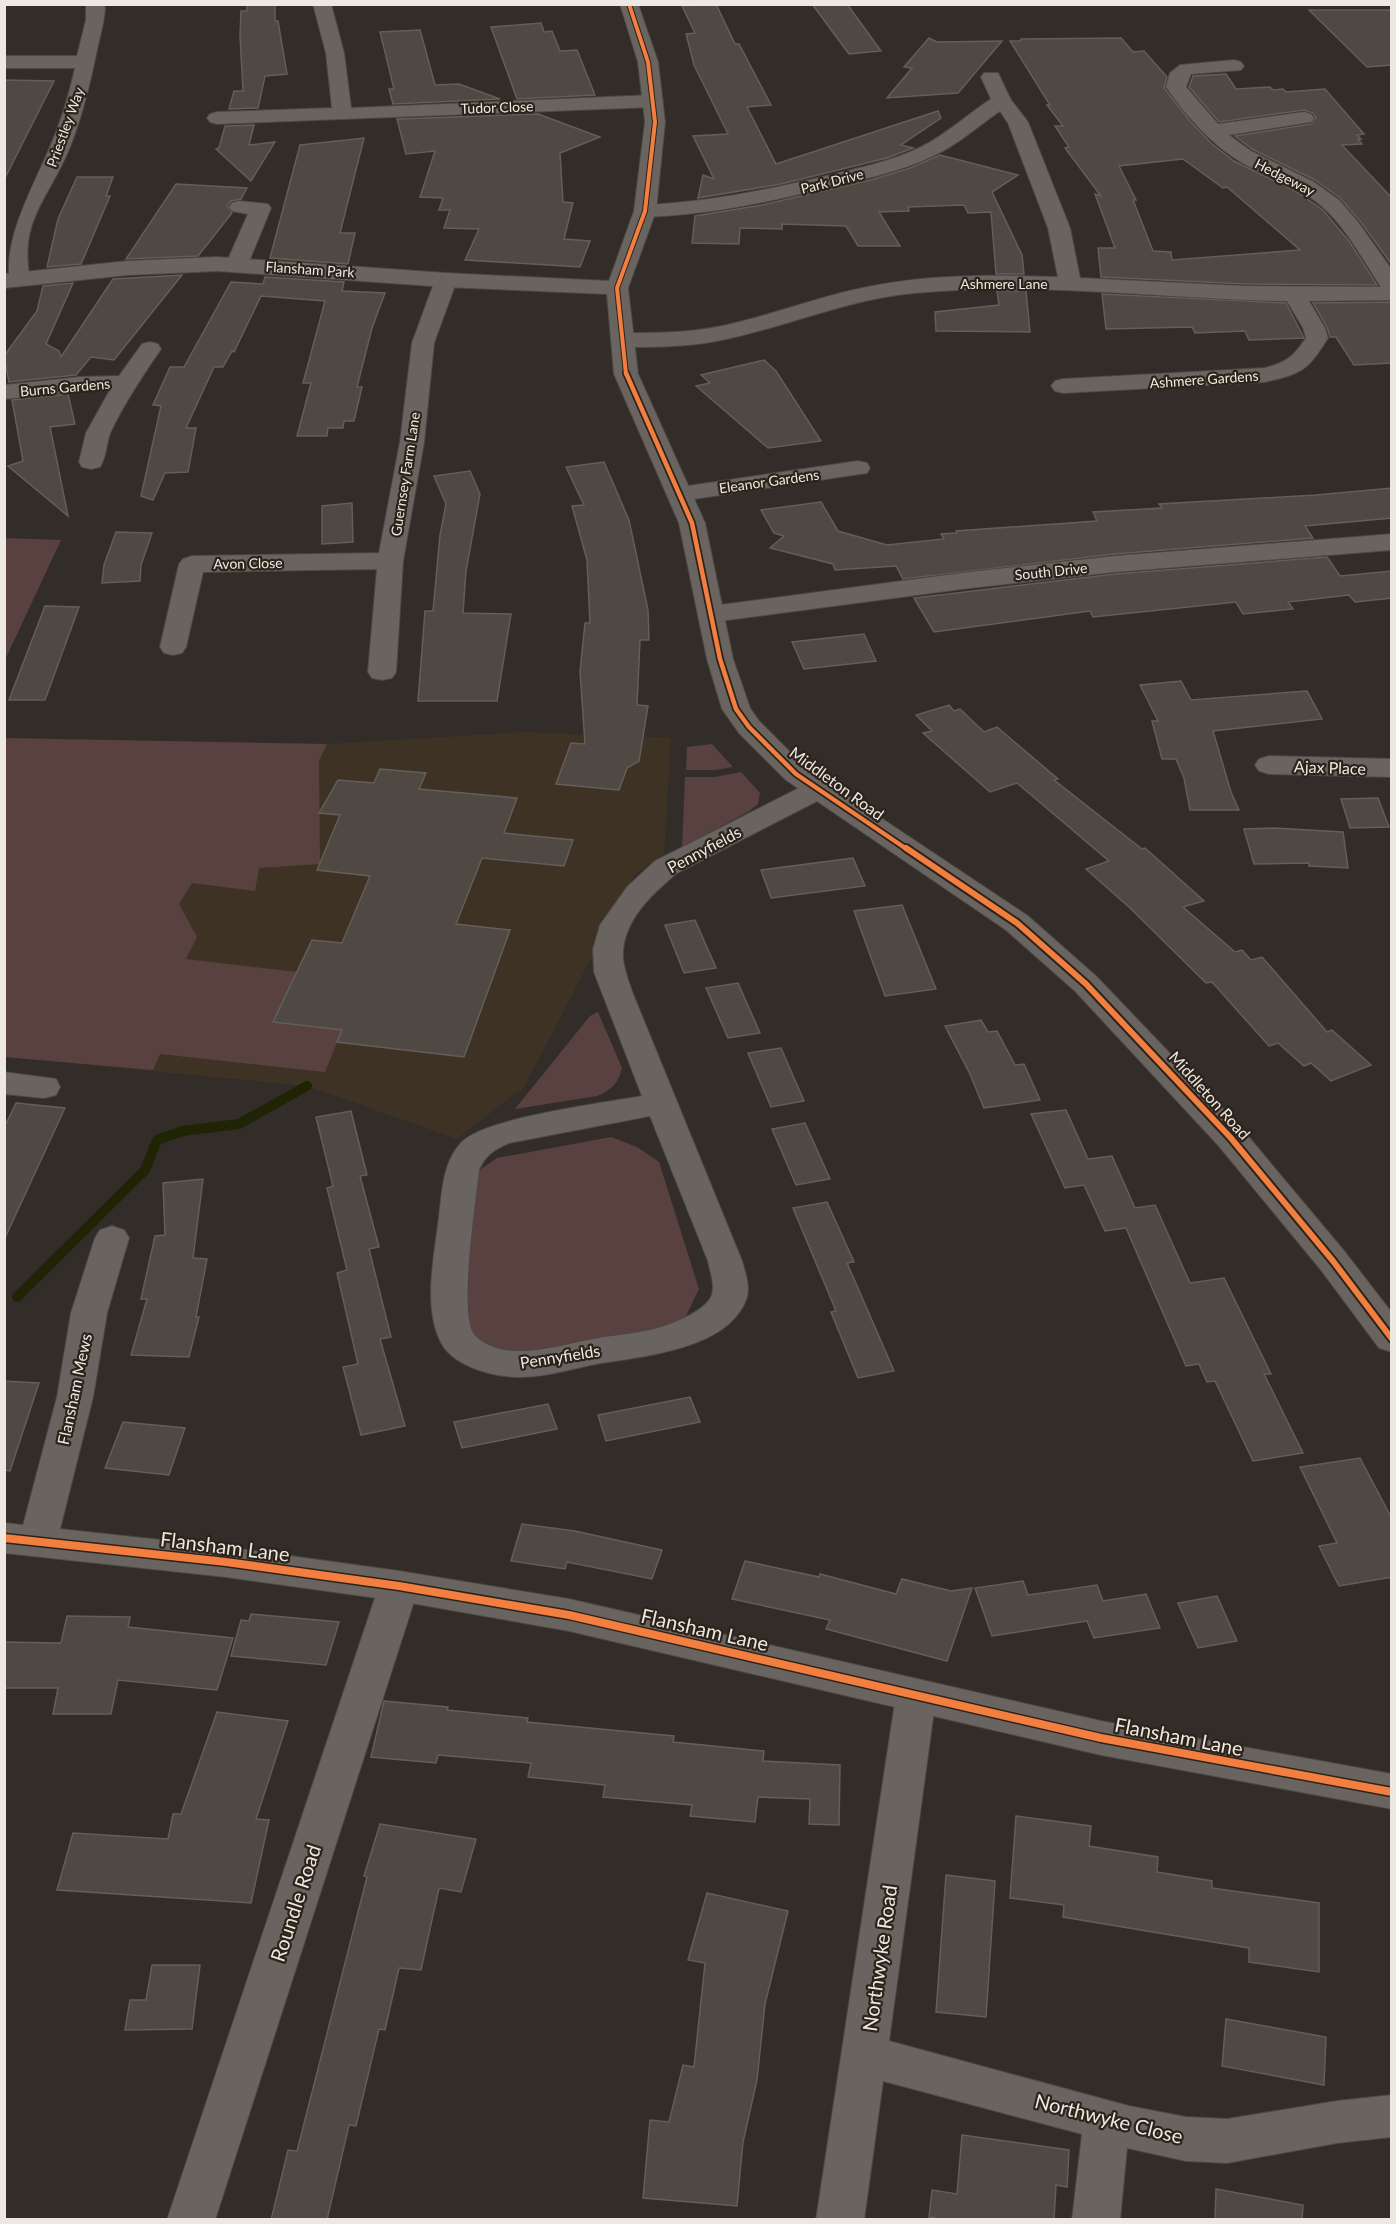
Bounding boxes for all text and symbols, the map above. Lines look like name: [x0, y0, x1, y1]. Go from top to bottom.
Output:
street label: Priestley Way: [43, 84, 88, 169]
street label: Tudor Close: [460, 97, 534, 117]
street label: Hedgeway: [1252, 155, 1319, 200]
street label: Park Drive: [799, 165, 865, 197]
street label: Flansham Park: [265, 257, 356, 281]
street label: Ashmere Lane: [960, 275, 1048, 292]
street label: Ashmere Gardens: [1149, 367, 1259, 391]
street label: Burns Gardens: [19, 375, 111, 399]
street label: Guernsey Farm Lane: [387, 411, 423, 537]
street label: Eleanor Gardens: [718, 466, 820, 496]
street label: Avon Close: [213, 554, 283, 572]
street label: South Drive: [1014, 559, 1088, 583]
street label: Middleton Road: [786, 742, 888, 824]
street label: Ajax Place: [1294, 756, 1366, 778]
street label: Pennyfields: [664, 822, 744, 876]
street label: Middleton Road: [1165, 1047, 1255, 1143]
street label: Flansham Mews: [53, 1332, 95, 1446]
street label: Pennyfields: [519, 1340, 601, 1372]
street label: Flansham Lane: [159, 1526, 291, 1566]
street label: Flansham Lane: [639, 1603, 771, 1655]
street label: Flansham Lane: [1113, 1712, 1245, 1760]
street label: Roundle Road: [265, 1842, 325, 1964]
street label: Northwyke Road: [857, 1883, 901, 2033]
street label: Northwyke Close: [1032, 2088, 1186, 2148]

